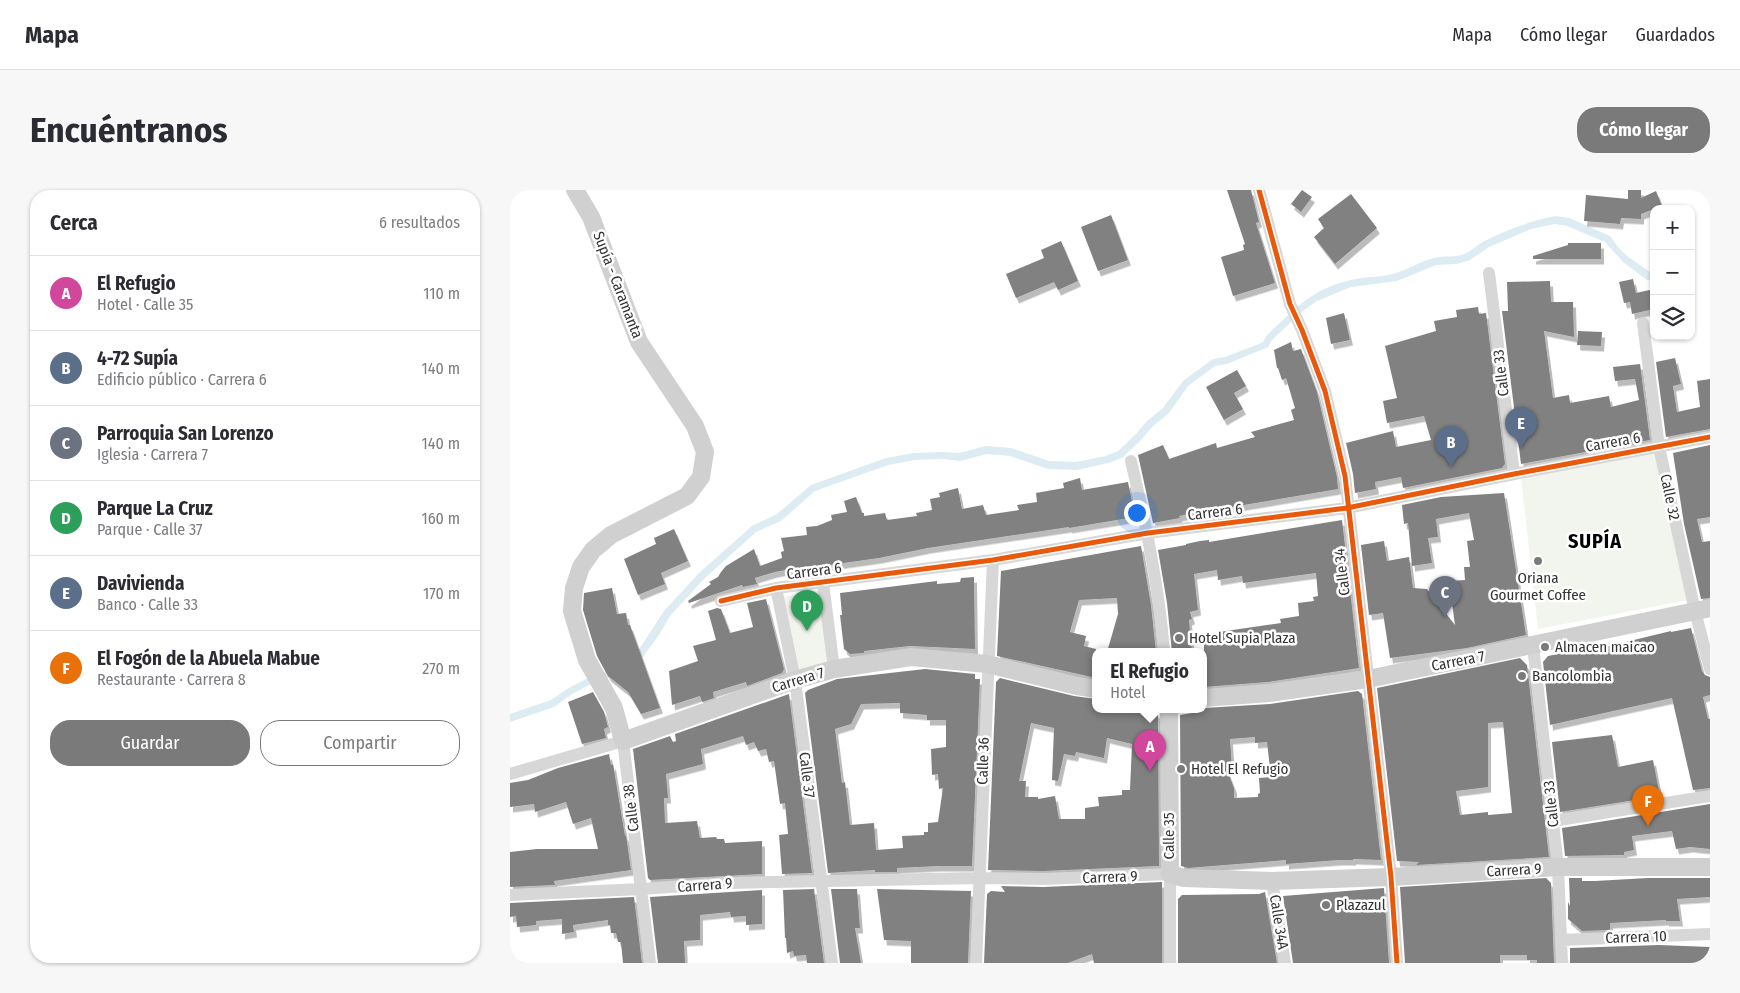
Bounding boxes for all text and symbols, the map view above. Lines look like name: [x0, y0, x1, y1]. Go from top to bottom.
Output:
text: Mapa: [25, 21, 79, 49]
text: Mapa: [1452, 24, 1492, 46]
text: Cómo llegar: [1520, 24, 1607, 46]
text: Guardados: [1635, 24, 1715, 46]
button: Cómo llegar: [1577, 107, 1710, 153]
text: Encuéntranos: [30, 109, 228, 151]
map controls: [1650, 205, 1695, 340]
button: +: [1650, 205, 1695, 250]
text: Cerca: [50, 210, 98, 236]
text: 6 resultados: [379, 213, 460, 232]
street label: Supía - Caramanta: [589, 229, 647, 341]
button: −: [1650, 250, 1695, 295]
text: El Refugio: [97, 272, 176, 295]
text: A: [62, 284, 70, 303]
text: 110 m: [423, 284, 460, 303]
text: Hotel · Calle 35: [97, 295, 193, 314]
button: layers: [1650, 295, 1695, 340]
text: 4-72 Supía: [97, 347, 178, 370]
street label: Calle 33: [1489, 348, 1513, 397]
text: B: [62, 359, 70, 378]
text: 140 m: [422, 359, 460, 378]
text: Edificio público · Carrera 6: [97, 370, 267, 389]
pin: E: [1505, 407, 1537, 448]
text: Parroquia San Lorenzo: [97, 422, 274, 445]
pin: B: [1435, 426, 1467, 467]
street label: Carrera 6: [1584, 428, 1642, 456]
text: C: [62, 434, 70, 453]
text: 140 m: [422, 434, 460, 453]
text: Iglesia · Carrera 7: [97, 445, 208, 464]
street label: Calle 32: [1656, 472, 1684, 522]
text: Parque La Cruz: [97, 497, 213, 520]
your location: [1124, 500, 1150, 526]
street label: Carrera 6: [1186, 500, 1244, 524]
text: D: [61, 509, 71, 528]
text: 160 m: [421, 509, 460, 528]
text: Parque · Calle 37: [97, 520, 203, 539]
district label: SUPÍA: [1568, 528, 1622, 553]
street label: Calle 34: [1330, 547, 1354, 597]
marker: Oriana Gourmet Coffee: [1532, 555, 1544, 567]
street label: Carrera 6: [785, 559, 843, 583]
place label: Oriana Gourmet Coffee: [1490, 569, 1586, 604]
text: Davivienda: [97, 572, 184, 595]
pin: C: [1429, 576, 1461, 617]
text: E: [62, 584, 70, 603]
text: 170 m: [423, 584, 460, 603]
pin: D: [791, 590, 823, 631]
text: Banco · Calle 33: [97, 595, 198, 614]
place label: Hotel Supia Plaza: [1189, 629, 1296, 647]
marker: Hotel Supia Plaza: [1173, 632, 1185, 644]
place label: Almacen maicao: [1555, 638, 1655, 656]
marker: Almacen maicao: [1539, 641, 1551, 653]
text: El Fogón de la Abuela Mabue: [97, 647, 320, 670]
street label: Carrera 7: [1430, 647, 1486, 675]
popup: [1092, 648, 1207, 713]
text: F: [62, 659, 70, 678]
text: 270 m: [422, 659, 460, 678]
text: El Refugio: [1110, 660, 1189, 683]
street label: Carrera 7: [770, 663, 826, 697]
place label: Bancolombia: [1532, 667, 1612, 685]
text: Restaurante · Carrera 8: [97, 670, 246, 689]
marker: Bancolombia: [1516, 670, 1528, 682]
text: Hotel: [1110, 683, 1145, 702]
button: Guardar: [50, 720, 250, 766]
button: Compartir: [260, 720, 460, 766]
pin: A: [1134, 730, 1166, 771]
street label: Calle 36: [973, 737, 993, 785]
street label: Calle 37: [795, 751, 819, 799]
place label: Hotel El Refugio: [1191, 760, 1289, 778]
marker: Hotel El Refugio: [1175, 763, 1187, 775]
street label: Calle 33: [1540, 779, 1562, 828]
street label: Calle 38: [619, 783, 643, 833]
pin: F: [1632, 785, 1664, 826]
street label: Calle 35: [1160, 812, 1178, 860]
street label: Carrera 9: [1486, 860, 1542, 880]
street label: Carrera 9: [1082, 867, 1138, 887]
street label: Carrera 9: [677, 874, 733, 896]
street label: Calle 34A: [1266, 893, 1292, 951]
place label: Plazazul: [1336, 896, 1386, 914]
marker: Plazazul: [1320, 899, 1332, 911]
street label: Carrera 10: [1605, 927, 1667, 947]

